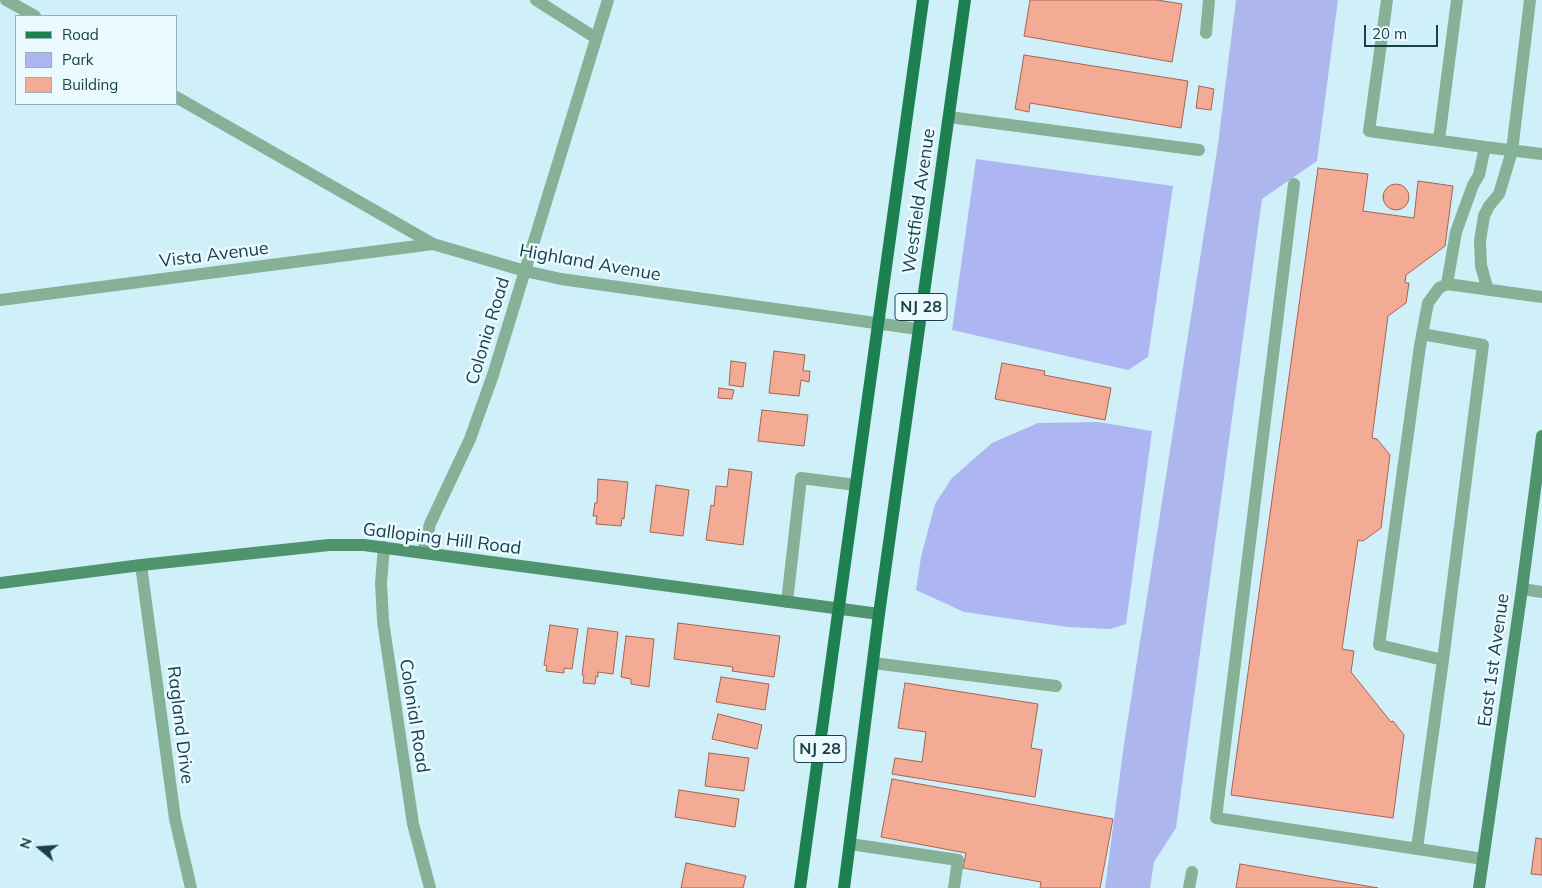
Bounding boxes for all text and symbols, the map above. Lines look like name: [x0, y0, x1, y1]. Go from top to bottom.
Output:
legend: [15, 15, 178, 105]
scale bar: [1367, 15, 1441, 47]
text: 20 m: [1372, 24, 1407, 43]
text: Road: [62, 25, 99, 44]
text: Park: [62, 50, 94, 69]
text: Building: [62, 75, 118, 94]
street label: Westfield Avenue: [898, 127, 940, 275]
street label: Vista Avenue: [158, 238, 270, 272]
street label: Highland Avenue: [518, 240, 662, 286]
street label: Colonia Road: [461, 275, 515, 387]
road number: NJ 28: [895, 294, 947, 320]
street label: Galloping Hill Road: [362, 519, 522, 559]
street label: East 1st Avenue: [1474, 592, 1514, 728]
street label: Colonial Road: [394, 657, 434, 775]
street label: Ragland Drive: [162, 665, 198, 785]
road number: NJ 28: [794, 736, 846, 762]
north arrow: [15, 823, 65, 873]
text: N: [16, 836, 36, 851]

